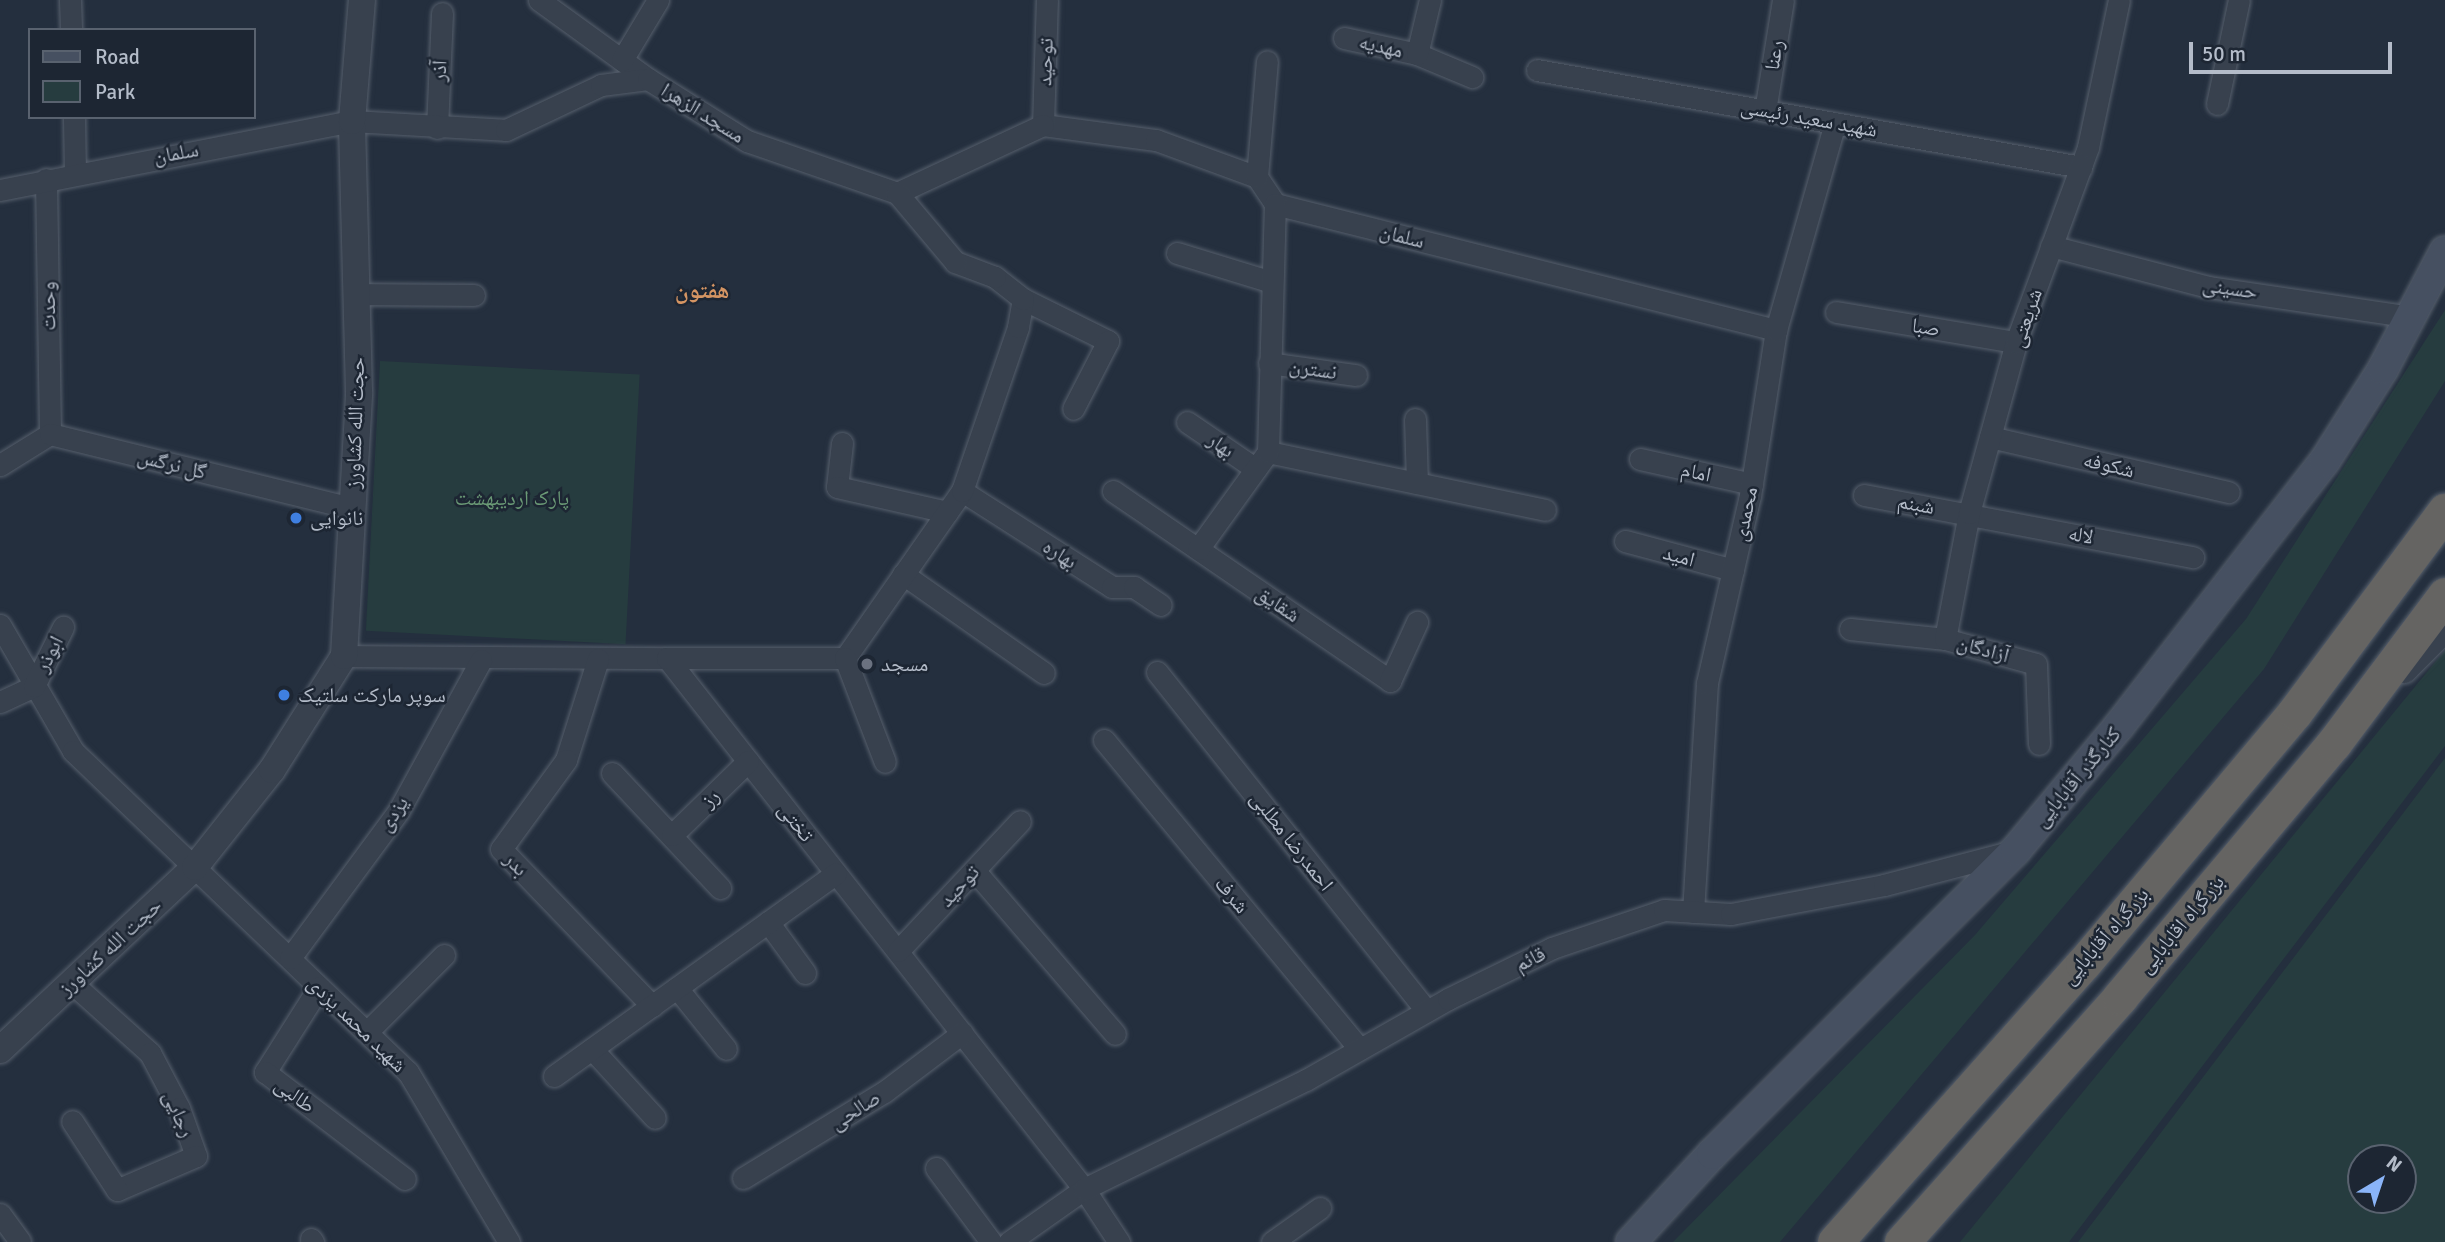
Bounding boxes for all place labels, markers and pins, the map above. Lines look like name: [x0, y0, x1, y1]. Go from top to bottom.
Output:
place label: نانوایی: [310, 505, 363, 531]
marker: نانوایی: [288, 510, 304, 526]
place label: مسجد: [881, 651, 928, 677]
marker: مسجد: [859, 656, 875, 672]
place label: سوپر مارکت سلتیک: [298, 682, 446, 708]
marker: سوپر مارکت سلتیک: [276, 687, 292, 703]

